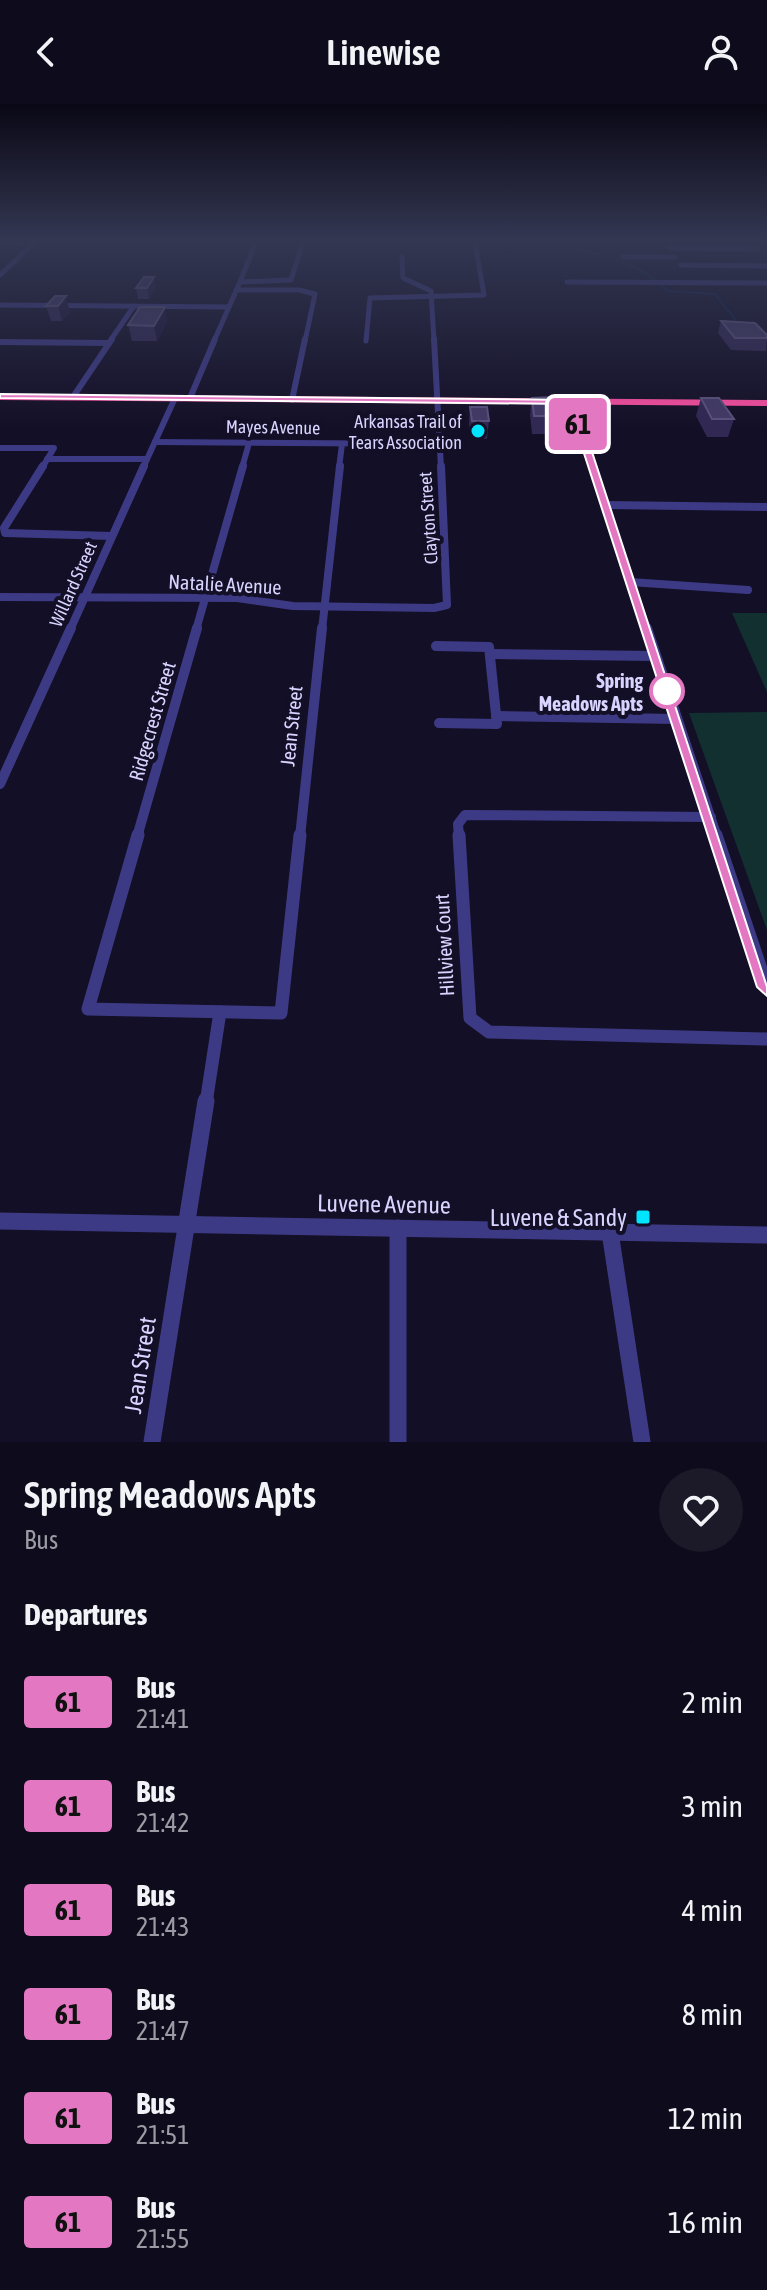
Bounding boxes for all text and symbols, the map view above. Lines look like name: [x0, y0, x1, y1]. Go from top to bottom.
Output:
icon: back: [24, 30, 68, 74]
icon: person: [699, 30, 743, 74]
text: Linewise: [326, 31, 441, 73]
line badge: 61: [542, 398, 614, 450]
text: 61: [565, 408, 591, 440]
place label: Arkansas Trail of Tears Association: [349, 411, 462, 453]
street label: Mayes Avenue: [226, 416, 320, 438]
marker: Arkansas Trail of Tears Association: [469, 422, 487, 440]
street label: Clayton Street: [414, 471, 442, 565]
street label: Willard Street: [45, 538, 101, 630]
street label: Natalie Avenue: [168, 570, 282, 598]
street label: Ridgecrest Street: [124, 658, 180, 783]
place label: Spring Meadows Apts: [539, 669, 643, 715]
marker: Spring Meadows Apts: [650, 674, 684, 708]
street label: Jean Street: [275, 684, 307, 768]
street label: Hillview Court: [430, 893, 458, 997]
street label: Luvene Avenue: [317, 1189, 451, 1219]
place label: Luvene & Sandy: [490, 1204, 627, 1231]
marker: Luvene & Sandy: [634, 1208, 652, 1226]
street label: Jean Street: [119, 1315, 161, 1415]
button: heart: [659, 1468, 743, 1552]
text: Spring Meadows Apts: [24, 1473, 316, 1516]
text: Bus: [24, 1525, 58, 1555]
text: Departures: [24, 1597, 147, 1631]
text: Bus: [136, 1670, 175, 1704]
text: 2 min: [682, 1685, 743, 1719]
text: 61: [55, 1686, 81, 1718]
text: 21:41: [136, 1704, 190, 1734]
text: Bus: [136, 1774, 175, 1808]
text: 3 min: [682, 1789, 743, 1823]
text: 61: [55, 1790, 81, 1822]
text: 21:42: [136, 1808, 190, 1838]
text: Bus: [136, 1878, 175, 1912]
text: 4 min: [682, 1893, 743, 1927]
text: 61: [55, 1894, 81, 1926]
text: 21:43: [136, 1912, 190, 1942]
text: Bus: [136, 1982, 175, 2016]
text: 8 min: [682, 1997, 743, 2031]
text: 61: [55, 1998, 81, 2030]
text: 21:47: [136, 2016, 190, 2046]
text: Bus: [136, 2086, 175, 2120]
text: 12 min: [668, 2101, 743, 2135]
text: 61: [55, 2102, 81, 2134]
text: 21:51: [136, 2120, 190, 2150]
text: Bus: [136, 2190, 175, 2224]
text: 16 min: [668, 2205, 743, 2239]
text: 61: [55, 2206, 81, 2238]
text: 21:55: [136, 2224, 190, 2254]

